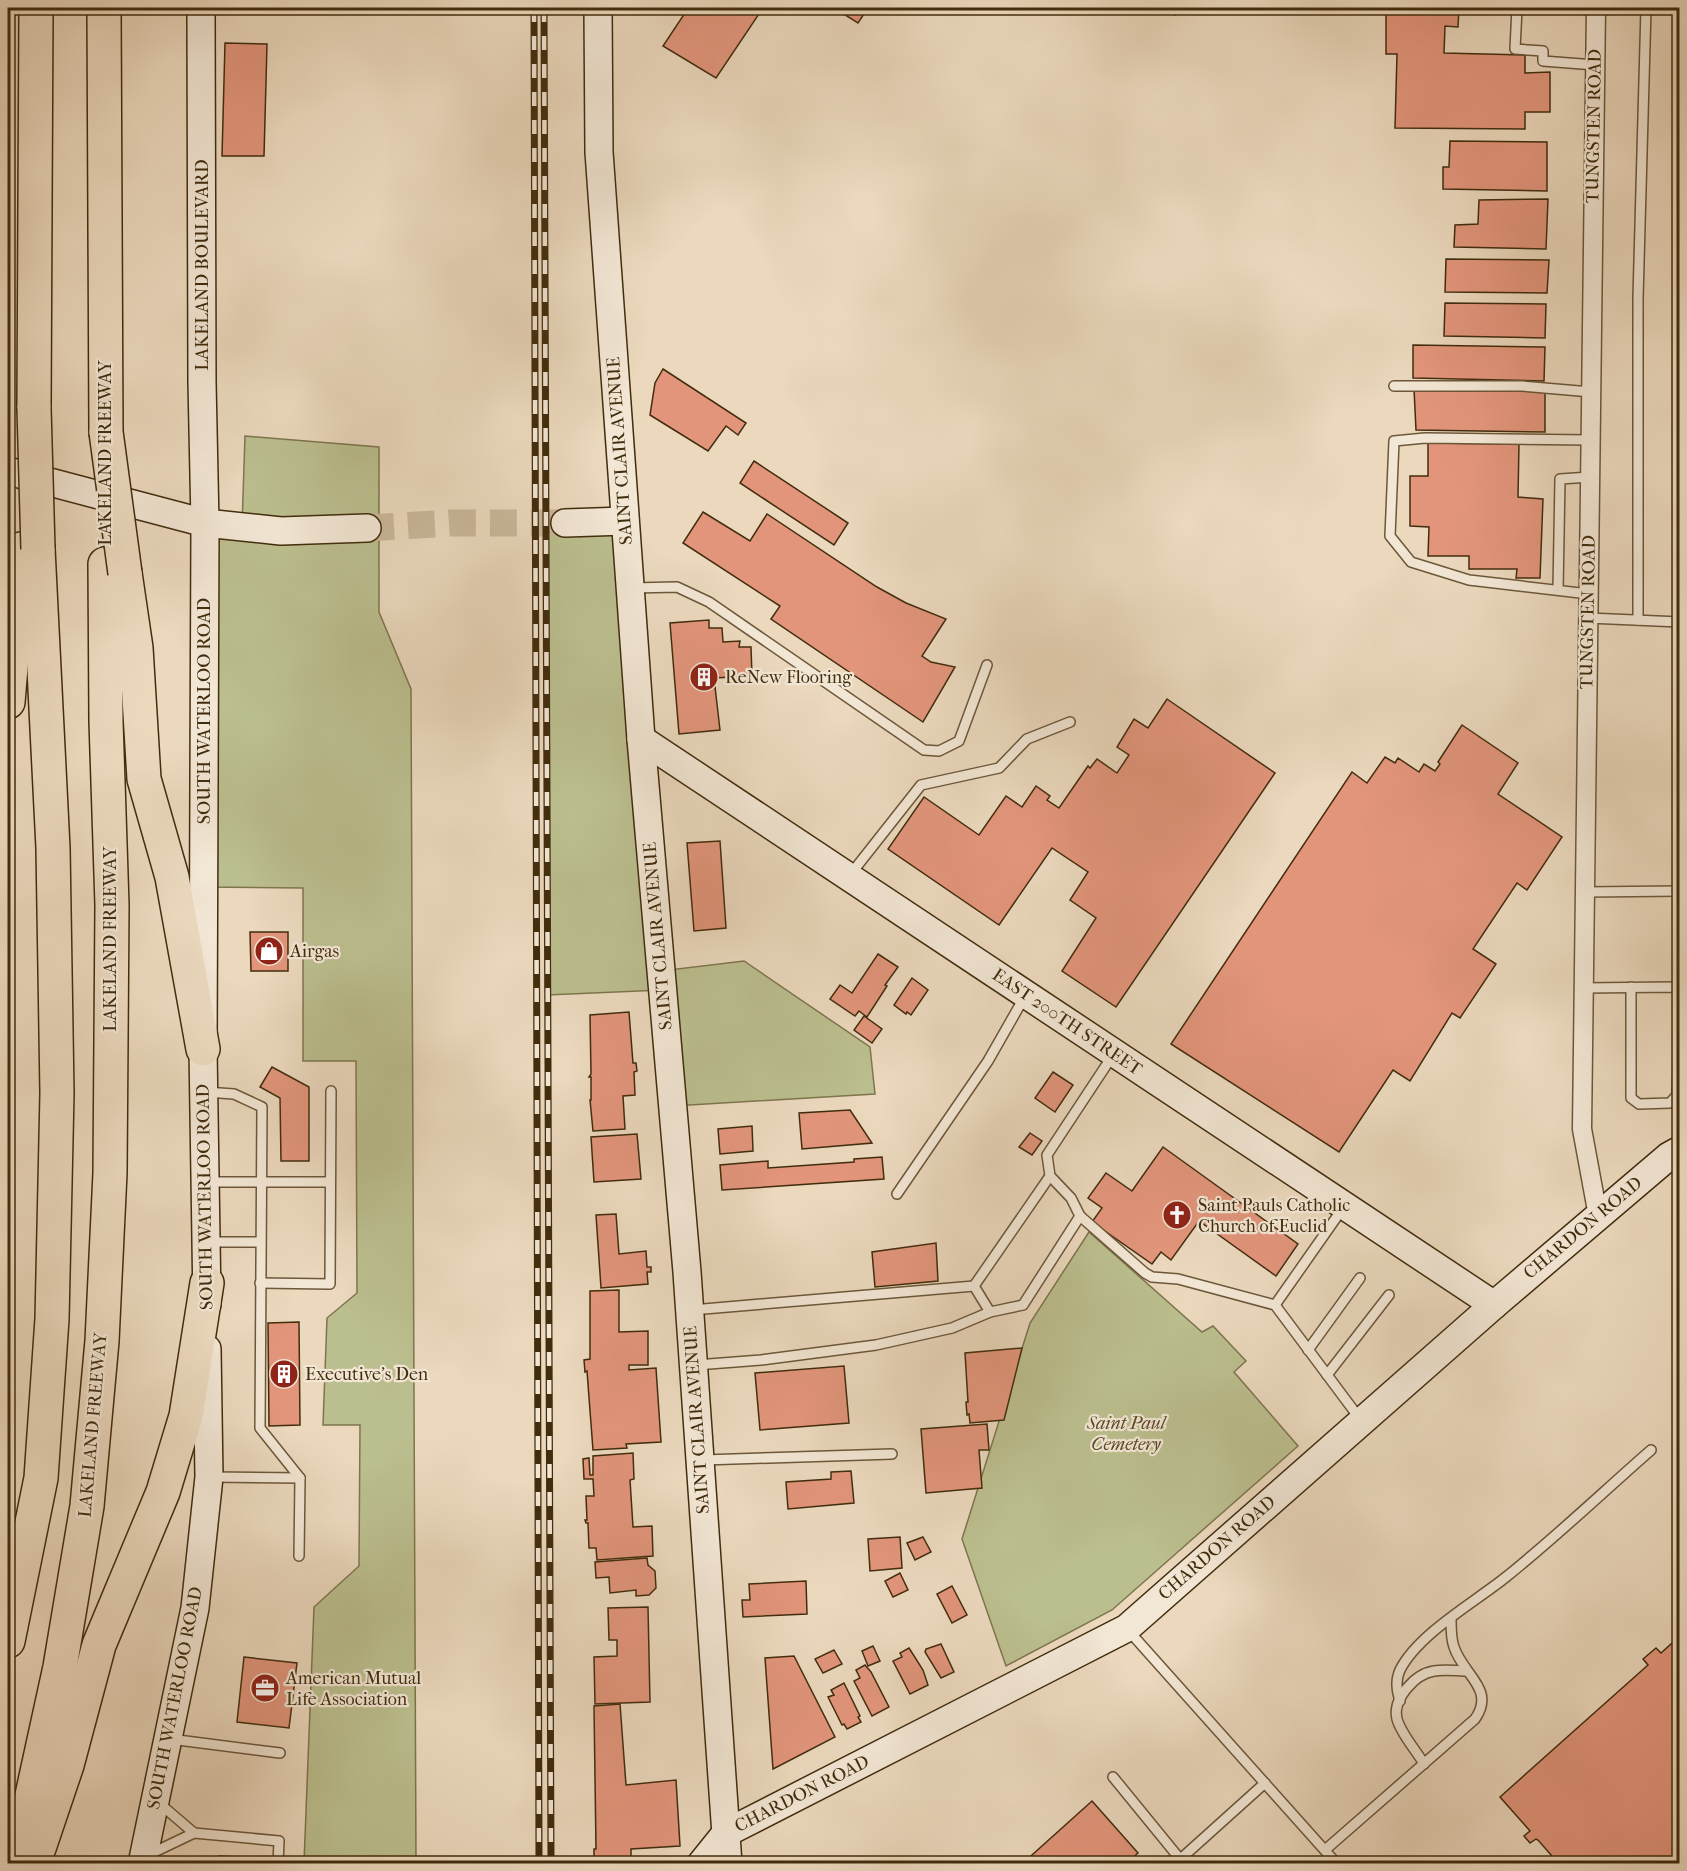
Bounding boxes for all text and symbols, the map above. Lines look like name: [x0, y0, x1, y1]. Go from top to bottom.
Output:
street label: TUNGSTEN ROAD: [1582, 49, 1606, 203]
street label: LAKELAND BOULEVARD: [192, 159, 213, 371]
street label: SAINT CLAIR AVENUE: [603, 356, 637, 546]
street label: LAKELAND FREEWAY: [95, 359, 116, 546]
street label: TUNGSTEN ROAD: [1576, 535, 1600, 689]
street label: SOUTH WATERLOO ROAD: [194, 598, 215, 824]
building icon: ReNew Flooring: [688, 661, 720, 693]
place label: ReNew Flooring: [725, 667, 852, 688]
street label: SAINT CLAIR AVENUE: [639, 841, 677, 1031]
street label: LAKELAND FREEWAY: [100, 845, 121, 1032]
shop icon: Airgas: [253, 935, 285, 967]
place label: Airgas: [289, 941, 340, 962]
street label: EAST 200TH STREET: [988, 964, 1146, 1080]
street label: SOUTH WATERLOO ROAD: [193, 1084, 217, 1310]
street label: CHARDON ROAD: [1519, 1172, 1647, 1284]
place label: Saint Pauls Catholic Church of Euclid: [1198, 1195, 1350, 1237]
church icon: Saint Pauls Catholic Church of Euclid: [1161, 1199, 1193, 1231]
street label: SAINT CLAIR AVENUE: [680, 1325, 714, 1515]
street label: LAKELAND FREEWAY: [74, 1331, 112, 1518]
building icon: Executive's Den: [268, 1358, 300, 1390]
place label: Executive's Den: [305, 1364, 429, 1385]
park label: Saint Paul Cemetery: [1086, 1413, 1168, 1455]
street label: CHARDON ROAD: [1154, 1491, 1280, 1605]
street label: SOUTH WATERLOO ROAD: [143, 1585, 207, 1811]
place label: American Mutual Life Association: [285, 1668, 421, 1710]
office icon: American Mutual Life Association: [249, 1672, 281, 1704]
street label: CHARDON ROAD: [731, 1751, 873, 1837]

